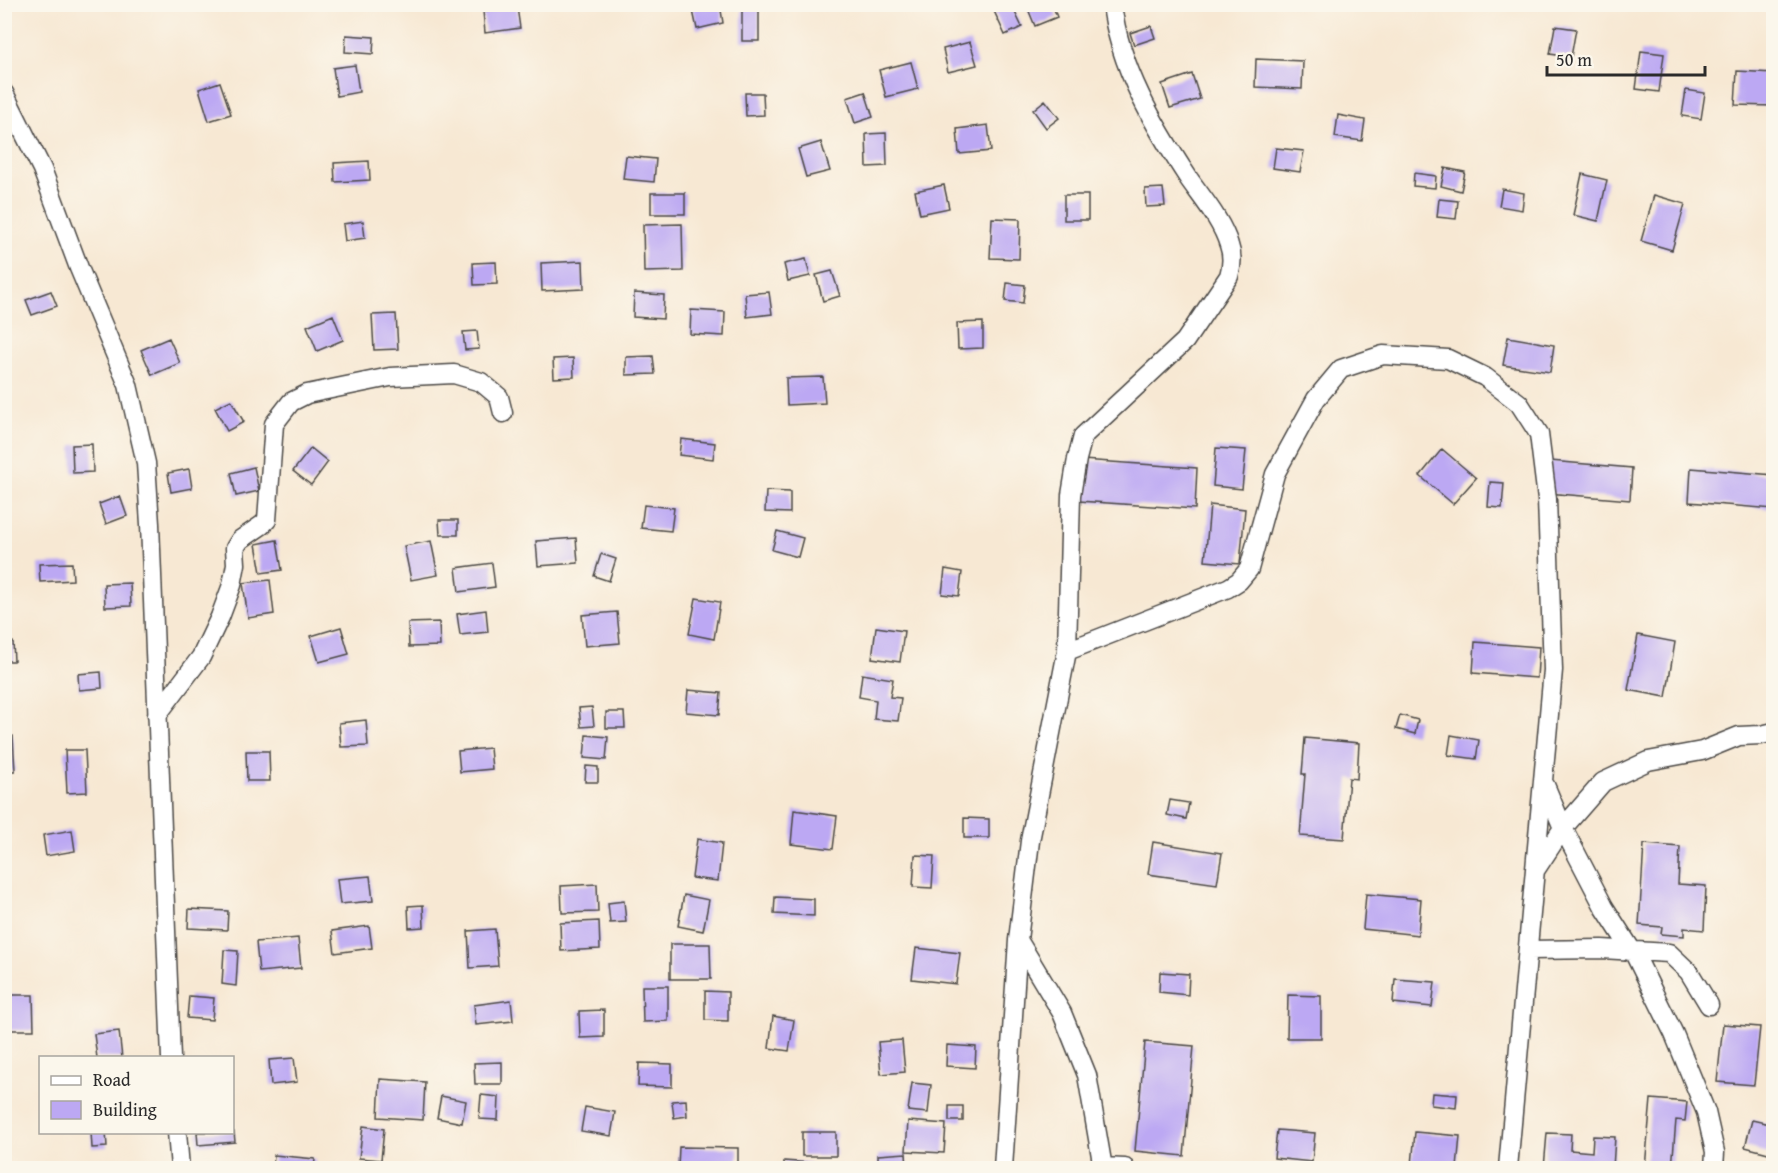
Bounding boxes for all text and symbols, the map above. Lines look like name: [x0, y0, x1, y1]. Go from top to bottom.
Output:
scale bar: [1547, 39, 1704, 77]
text: 50 m: [1556, 46, 1592, 73]
legend: [39, 1056, 234, 1134]
text: Road: [93, 1066, 131, 1093]
text: Building: [93, 1096, 157, 1123]

